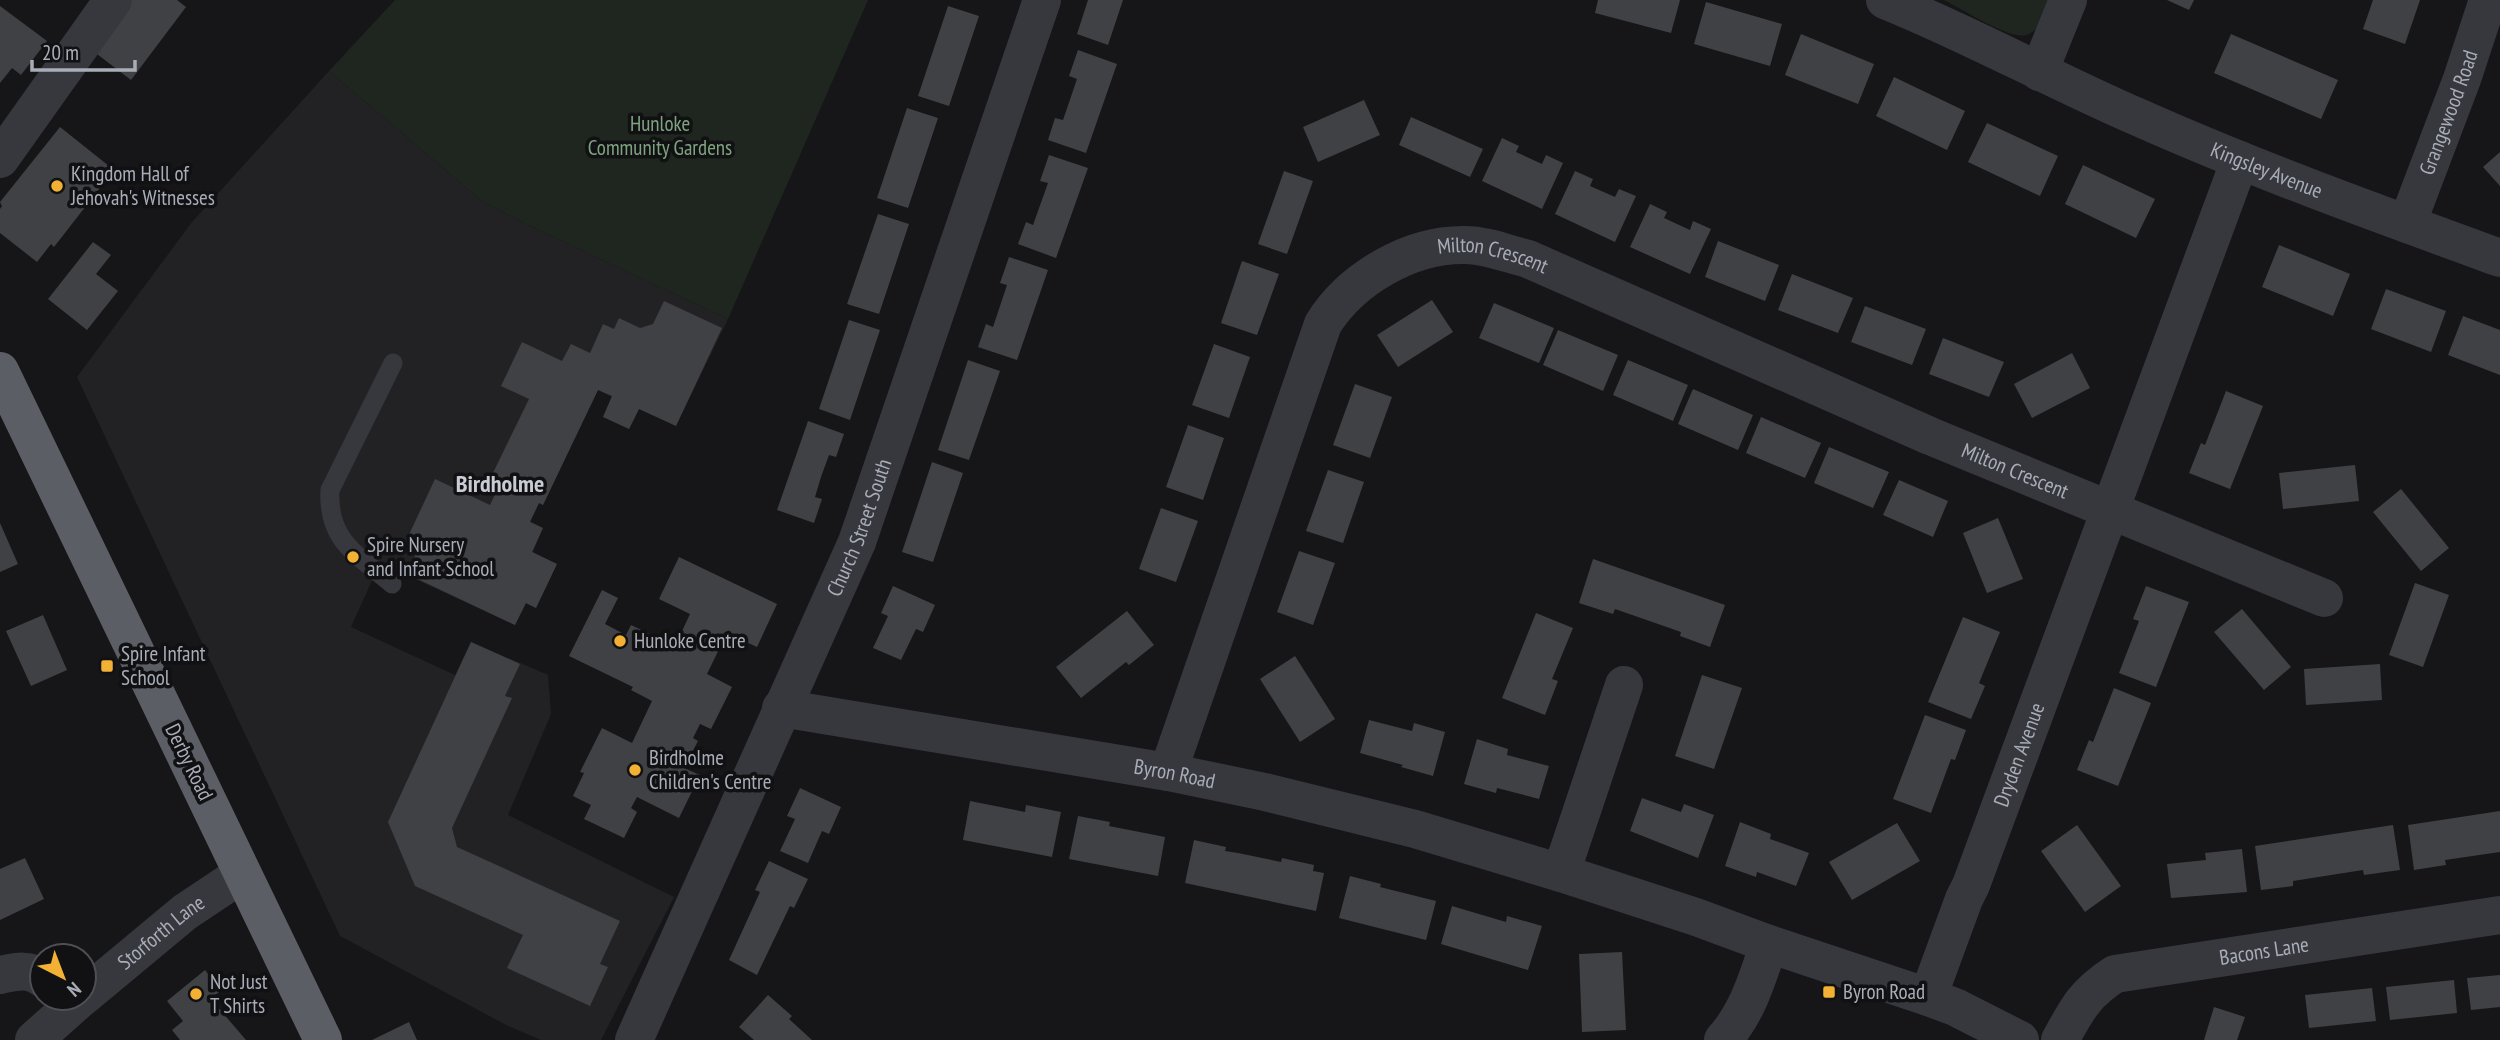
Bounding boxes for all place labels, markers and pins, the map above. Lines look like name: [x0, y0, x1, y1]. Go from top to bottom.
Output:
place label: Kingdom Hall of Jehovah's Witnesses: [70, 160, 215, 211]
marker: Kingdom Hall of Jehovah's Witnesses: [49, 178, 65, 194]
place label: Spire Nursery and Infant School: [367, 531, 494, 582]
marker: Spire Nursery and Infant School: [345, 549, 361, 565]
place label: Hunloke Centre: [634, 627, 746, 654]
marker: Hunloke Centre: [612, 633, 628, 649]
place label: Spire Infant School: [121, 640, 206, 691]
marker: Spire Infant School: [99, 658, 115, 674]
place label: Birdholme Children's Centre: [649, 744, 771, 795]
marker: Birdholme Children's Centre: [627, 762, 643, 778]
place label: Not Just T Shirts: [210, 968, 268, 1019]
place label: Byron Road: [1843, 978, 1925, 1005]
marker: Byron Road: [1821, 984, 1837, 1000]
marker: Not Just T Shirts: [188, 986, 204, 1002]

